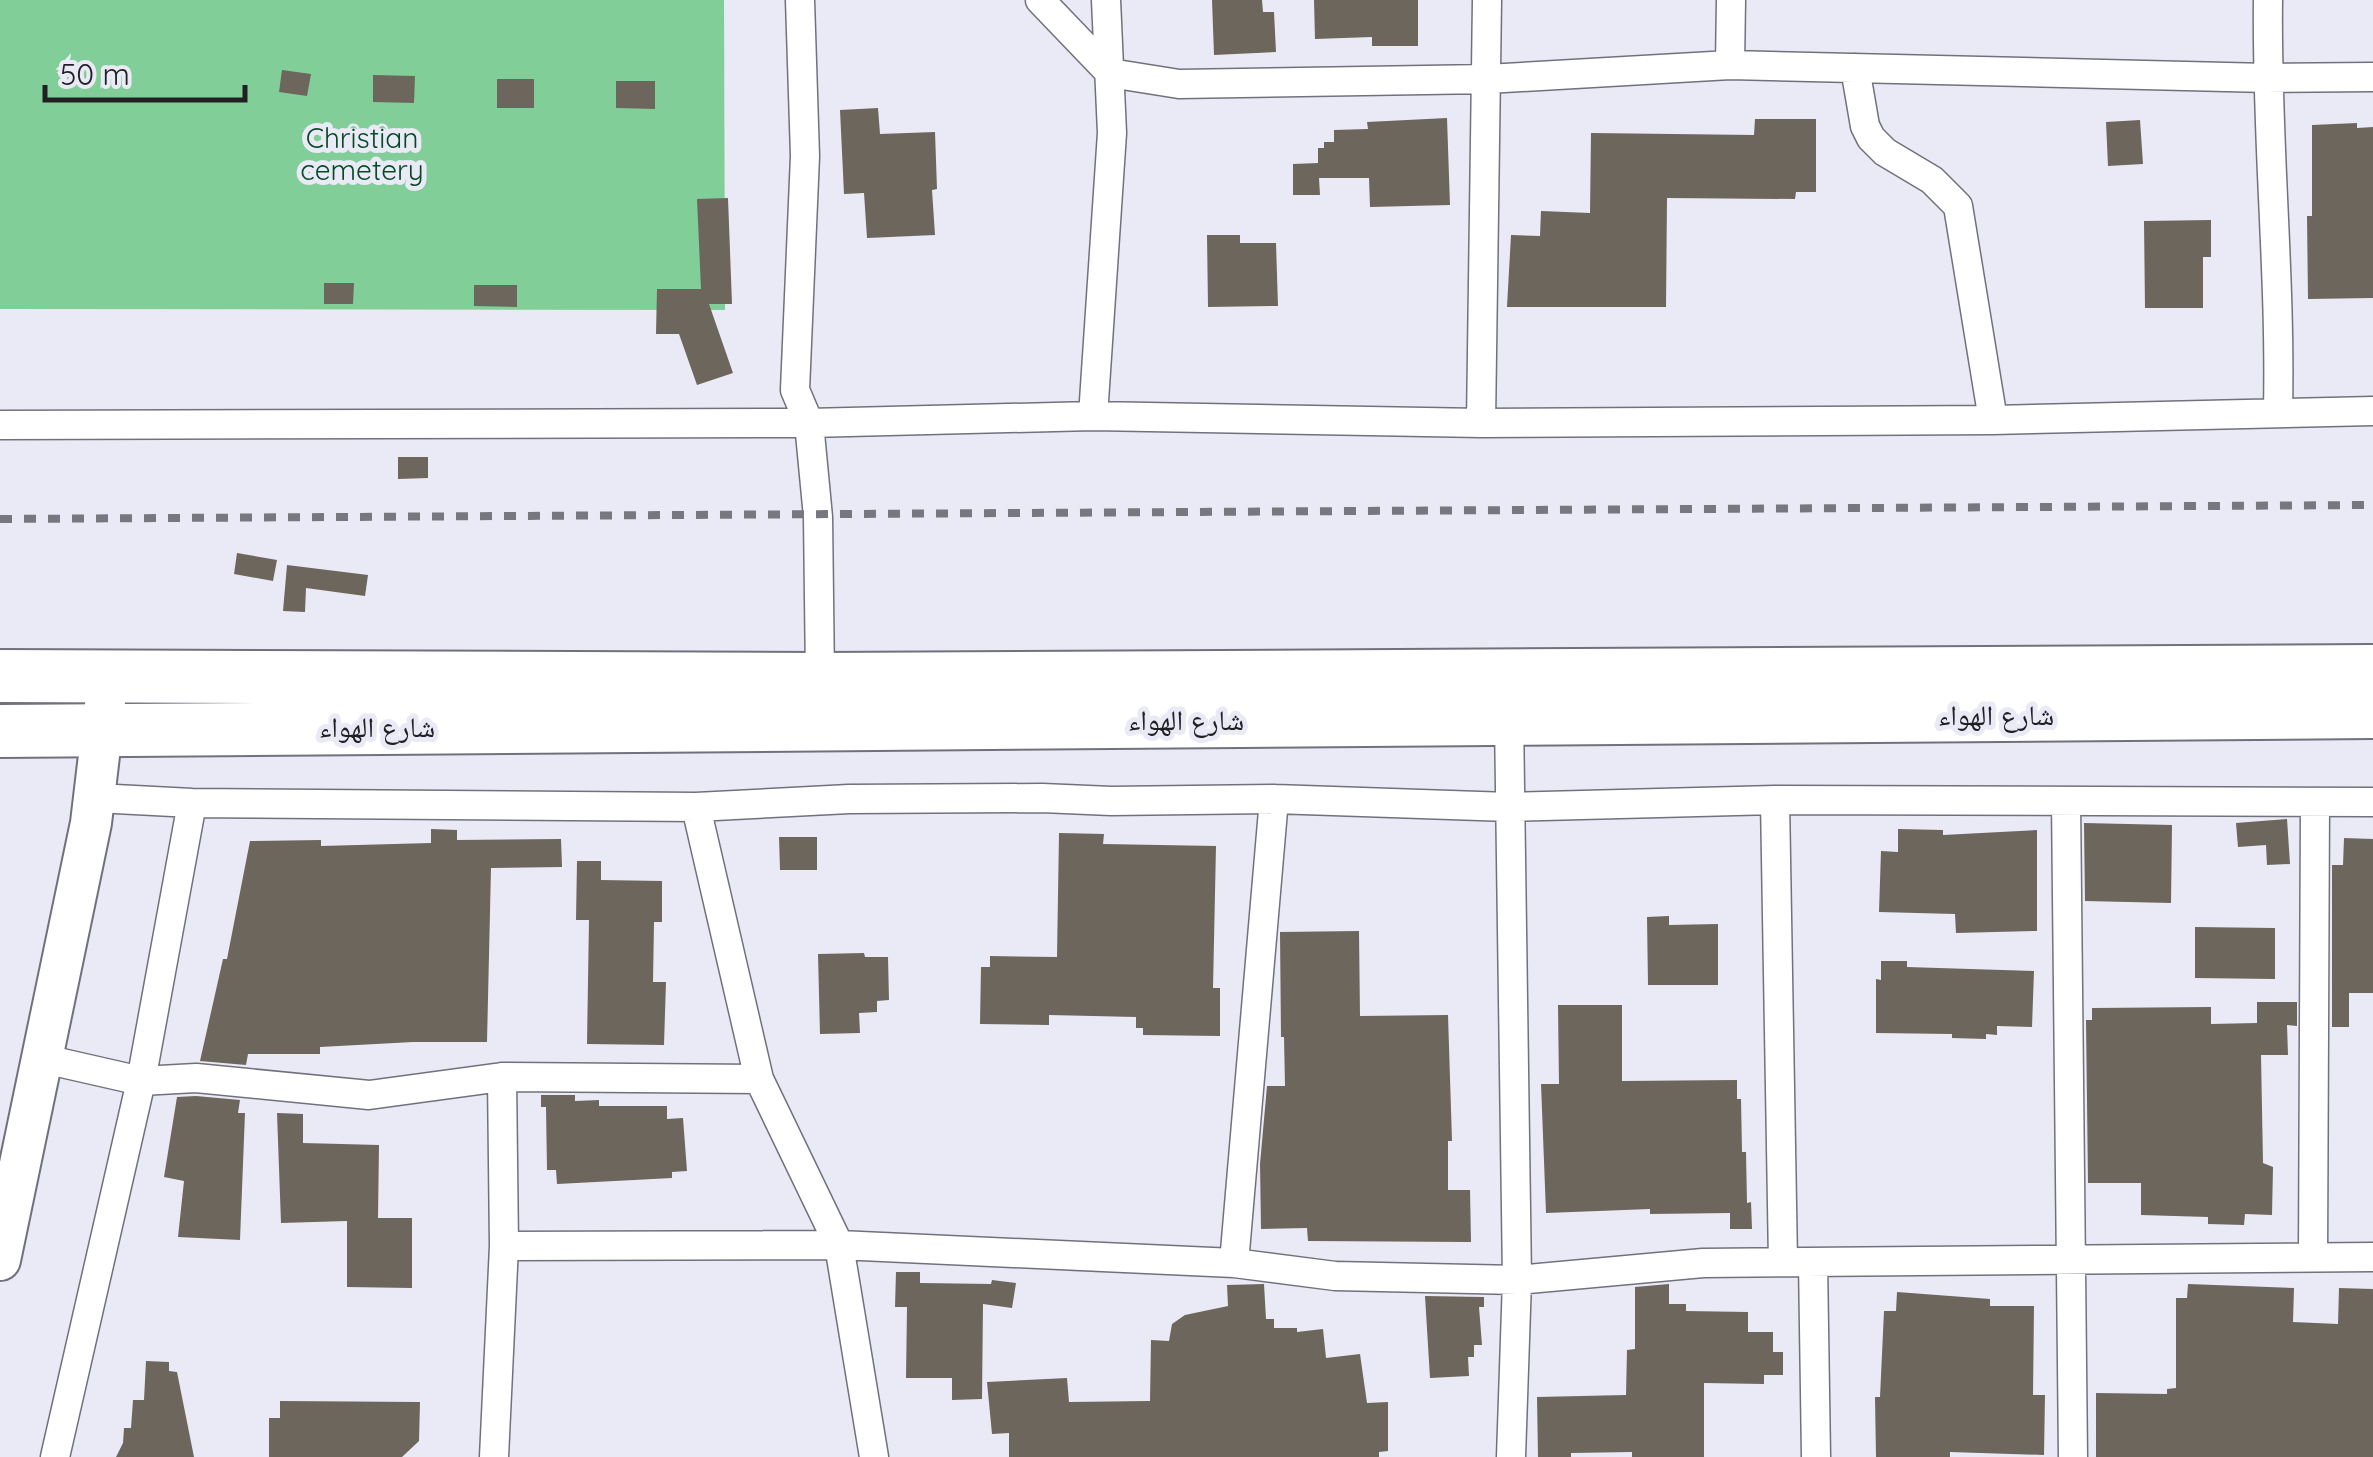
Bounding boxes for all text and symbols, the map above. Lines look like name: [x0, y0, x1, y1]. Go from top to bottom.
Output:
scale bar: [45, 40, 245, 102]
text: 50 m: [60, 55, 130, 93]
park label: Christian cemetery: [300, 120, 424, 187]
street label: شارع الهواء: [1938, 697, 2054, 733]
street label: شارع الهواء: [1128, 702, 1244, 738]
street label: شارع الهواء: [319, 709, 435, 745]

